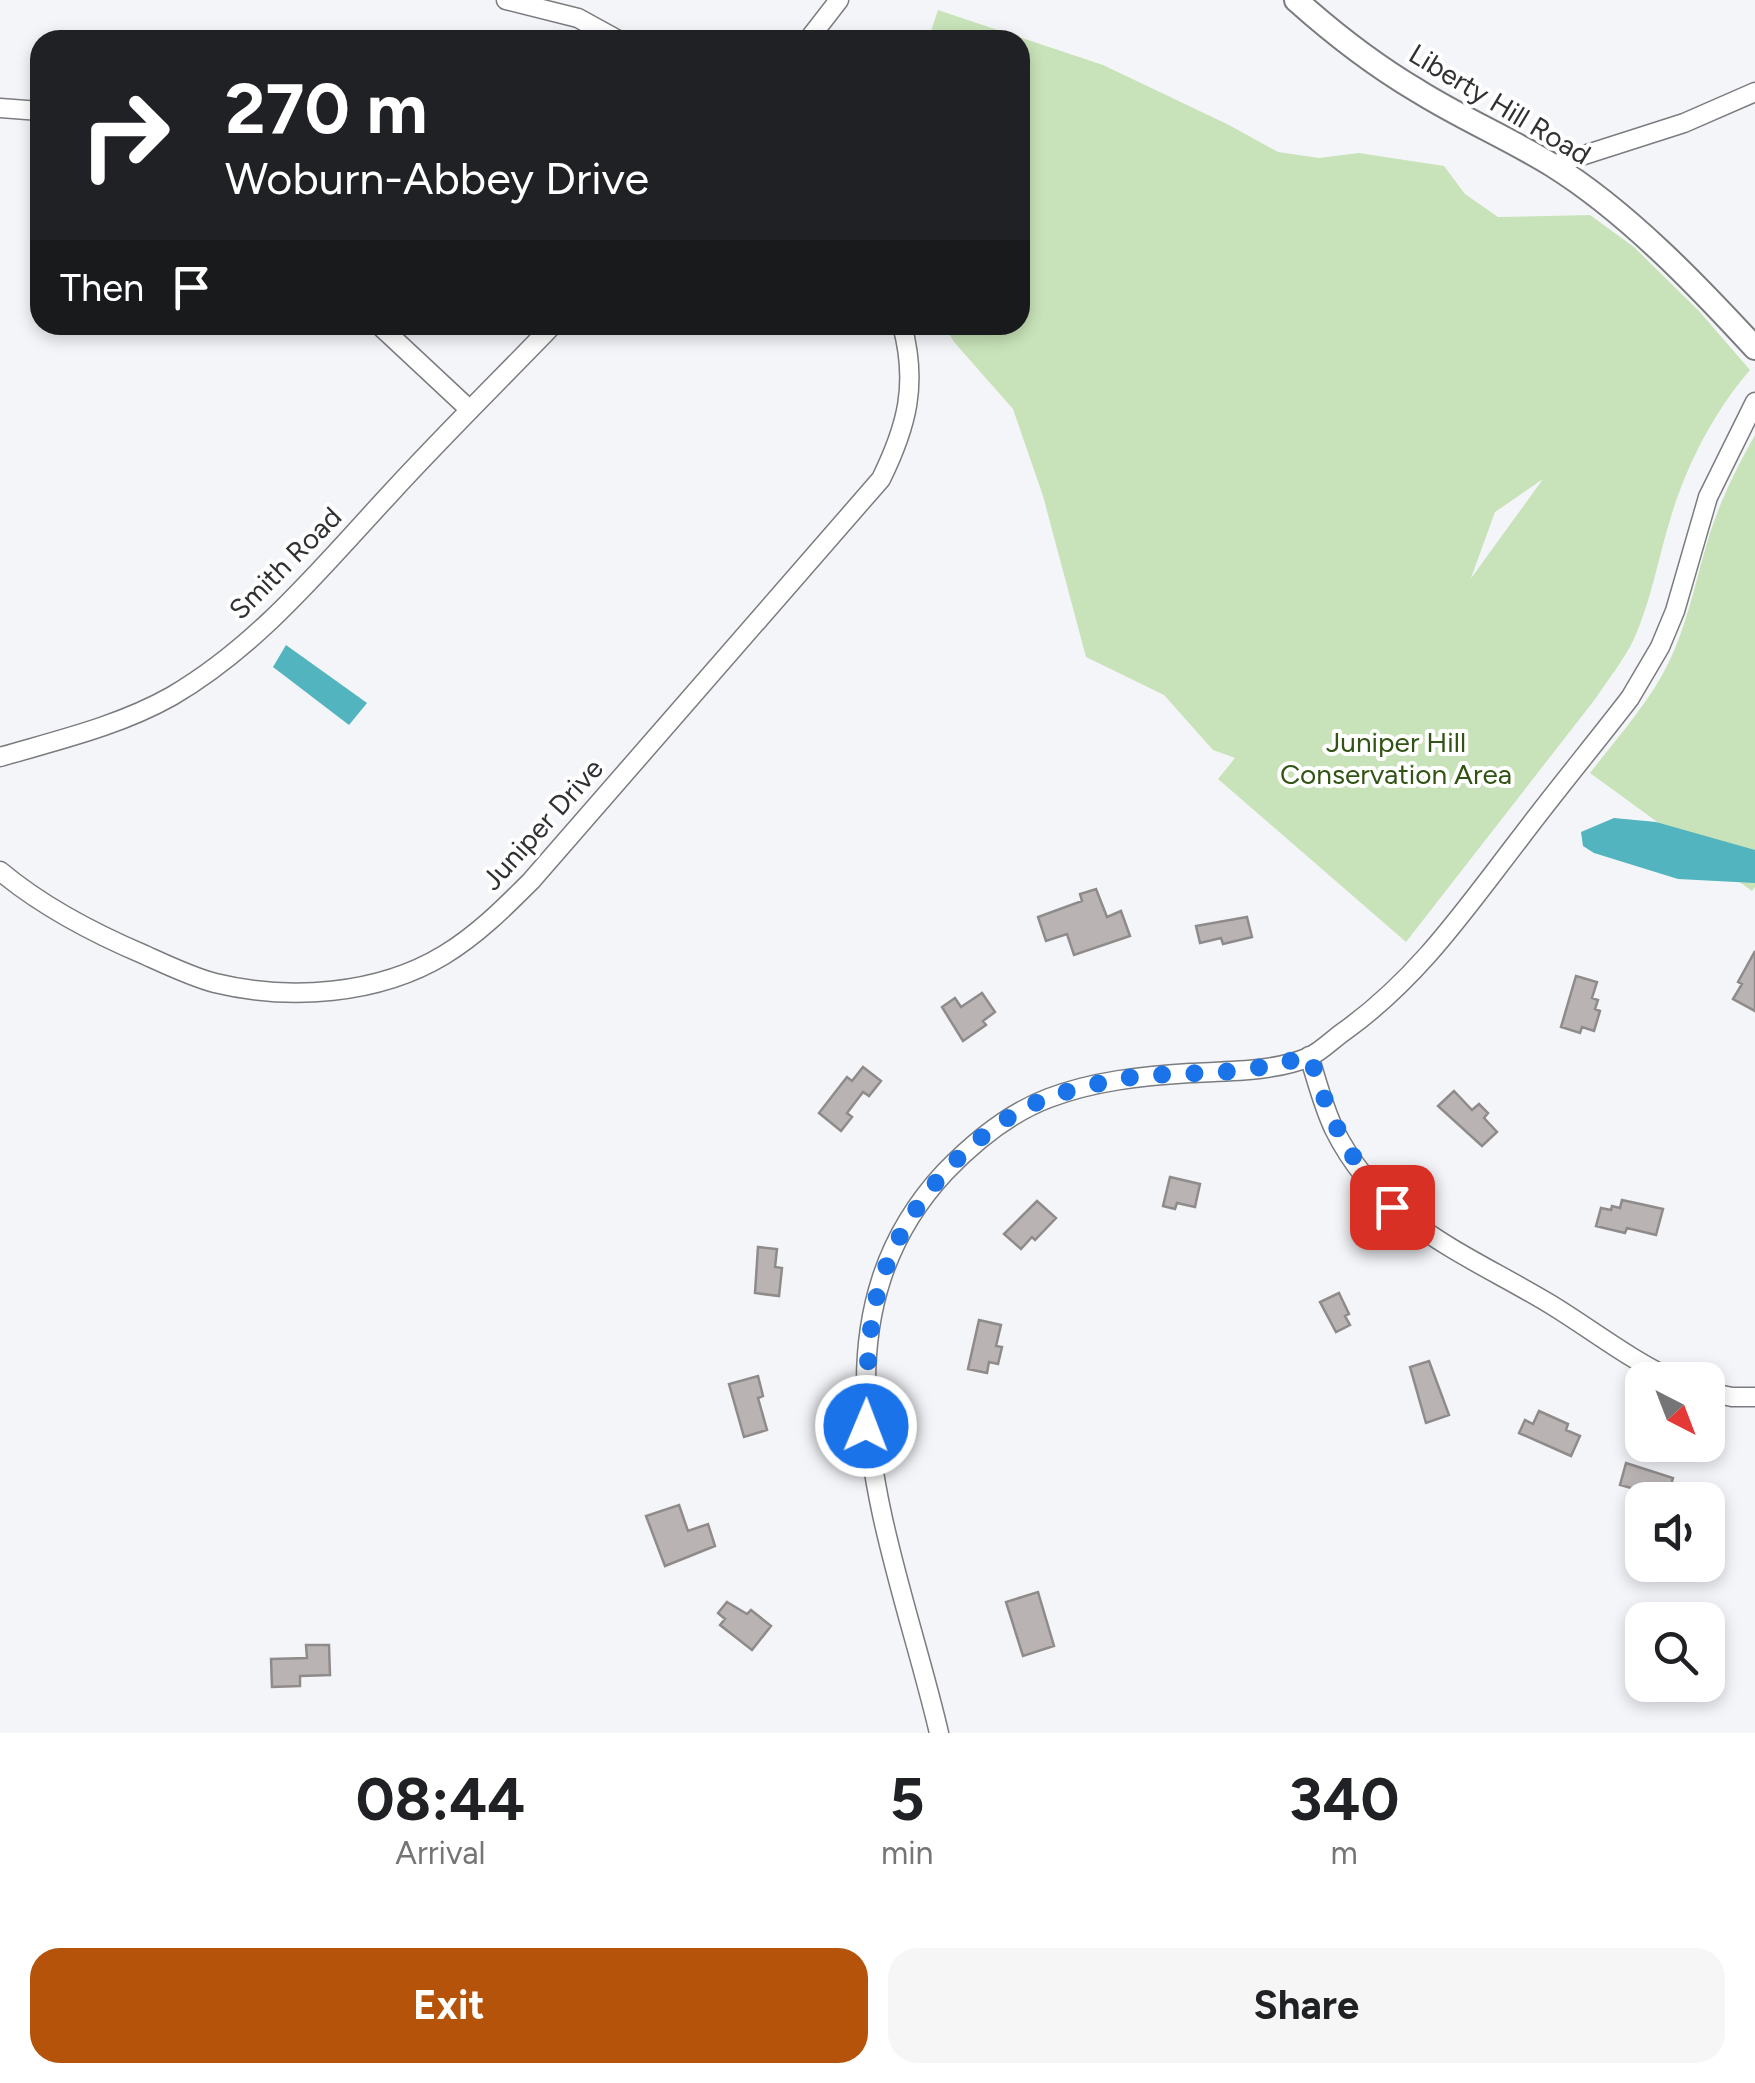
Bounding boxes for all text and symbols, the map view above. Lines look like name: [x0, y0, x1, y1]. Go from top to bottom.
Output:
street label: Liberty Hill Road: [1403, 36, 1597, 172]
text: 270 m: [225, 66, 428, 151]
icon: right: [60, 70, 190, 200]
text: Woburn-Abbey Drive: [225, 151, 649, 205]
icon: arrive: [164, 260, 219, 315]
text: Then: [60, 265, 144, 311]
street label: Smith Road: [222, 500, 348, 626]
park label: Juniper Hill Conservation Area: [1280, 725, 1512, 791]
street label: Juniper Drive: [474, 751, 610, 897]
pin: [1350, 1165, 1435, 1250]
icon: arrive: [1365, 1180, 1420, 1235]
north arrow: [1625, 1362, 1725, 1462]
map controls: [1625, 1362, 1725, 1702]
position arrow: [814, 1374, 918, 1478]
button: sound: [1625, 1482, 1725, 1582]
button: search: [1625, 1602, 1725, 1702]
text: 08:44: [356, 1763, 525, 1835]
text: 5: [890, 1763, 925, 1835]
text: 340: [1289, 1763, 1399, 1835]
text: Arrival: [395, 1834, 486, 1872]
text: min: [881, 1834, 933, 1872]
text: m: [1331, 1834, 1358, 1872]
button: Exit: [30, 1948, 868, 2063]
button: Share: [888, 1948, 1725, 2063]

